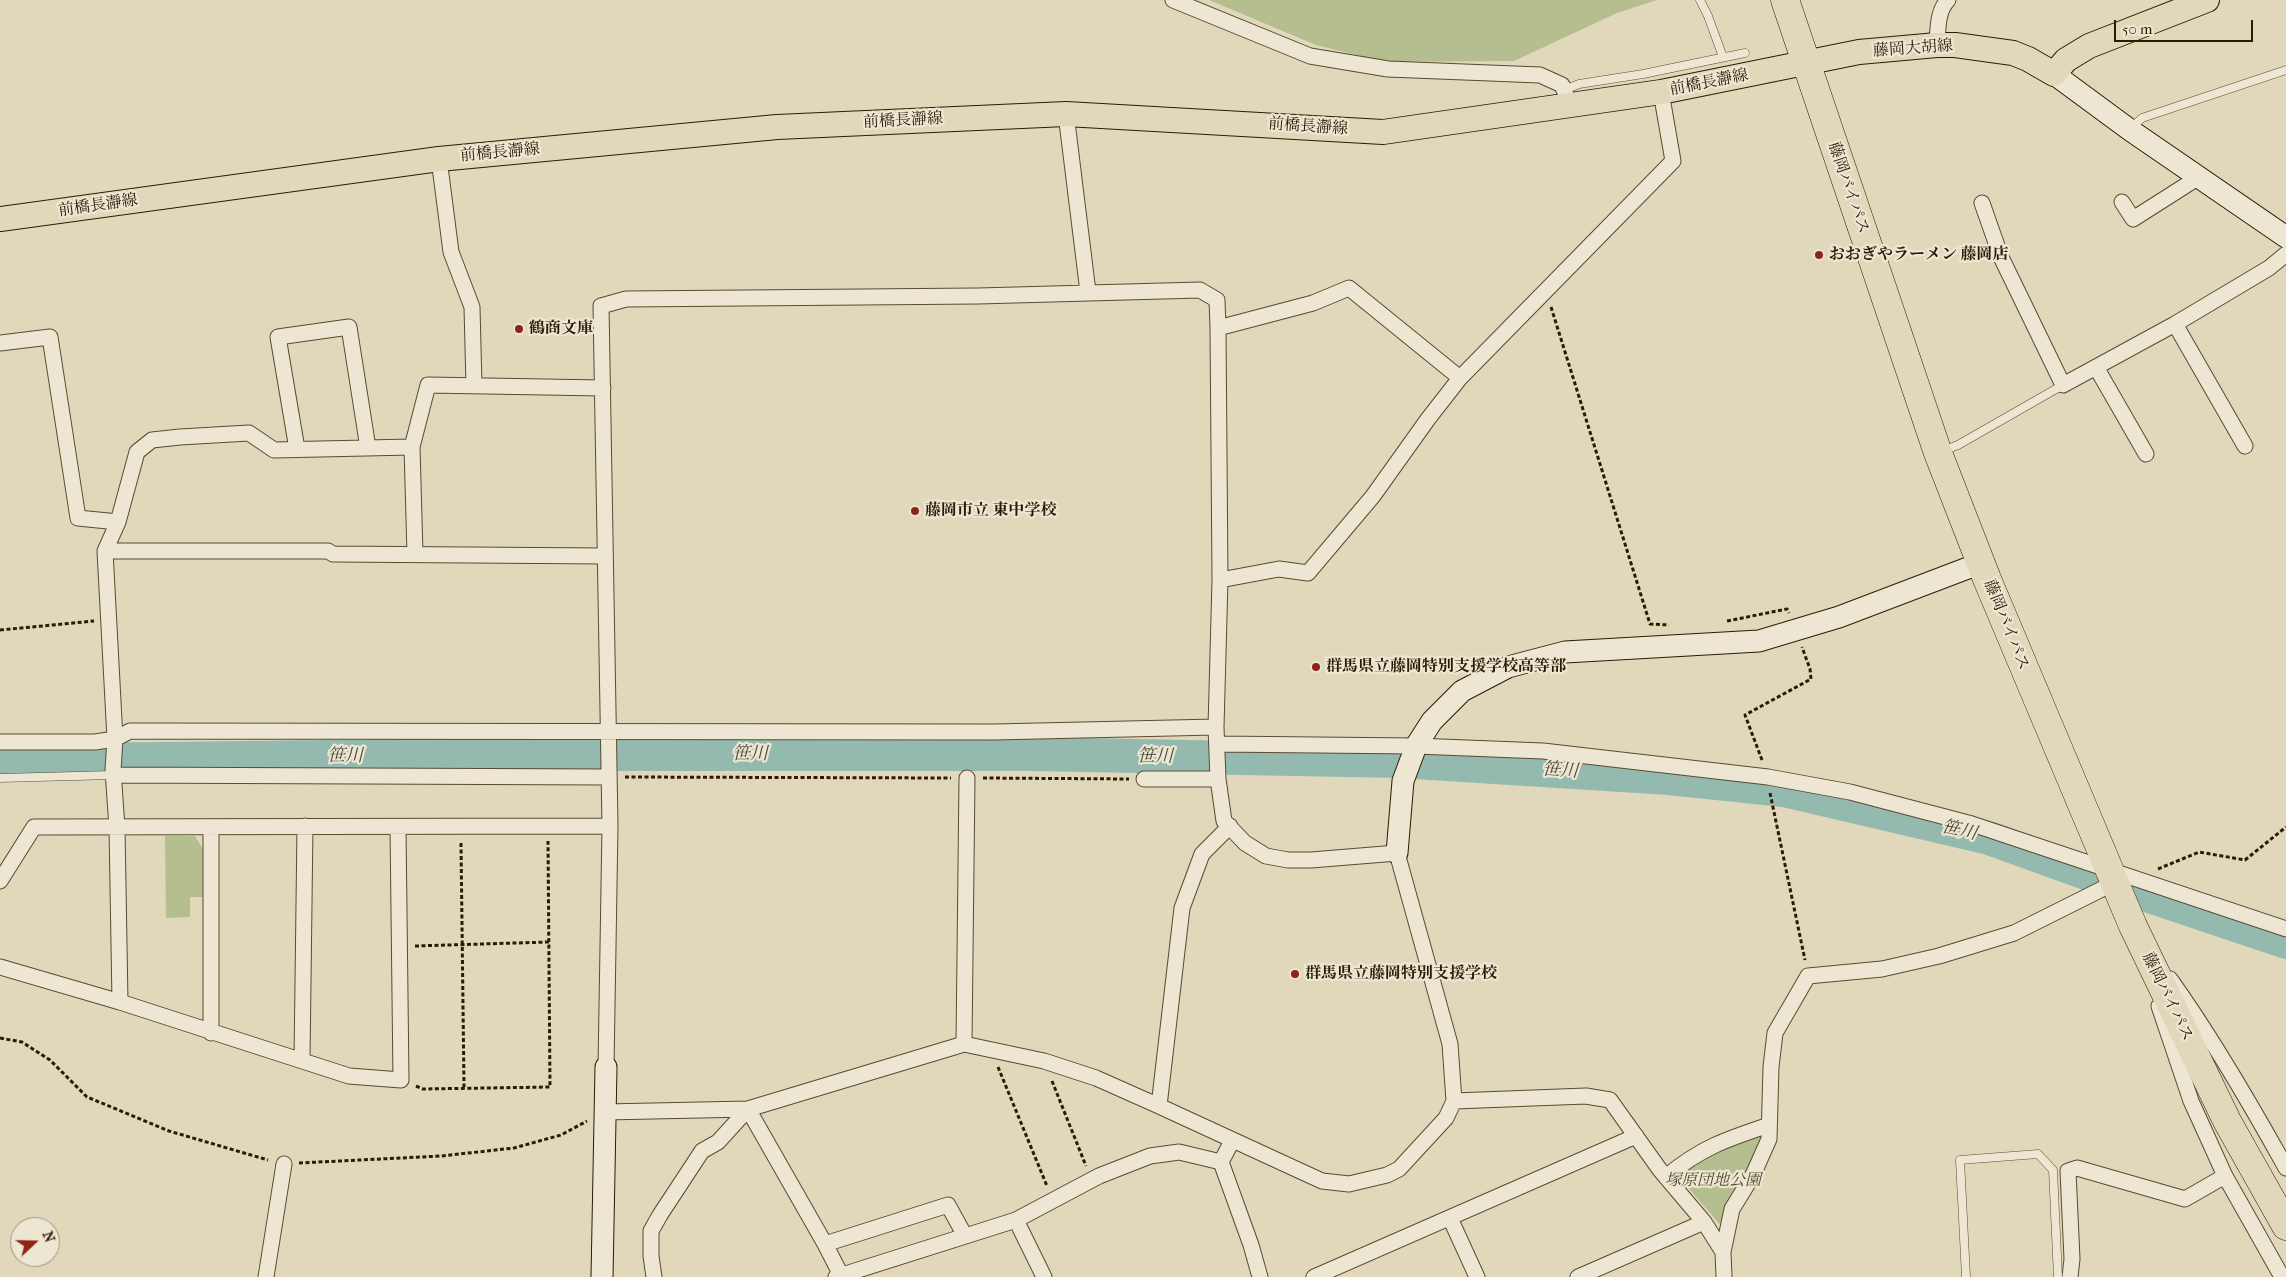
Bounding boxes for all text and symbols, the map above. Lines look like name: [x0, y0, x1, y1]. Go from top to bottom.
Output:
scale bar: [2116, 10, 2255, 42]
text: 50 m: [2122, 20, 2152, 38]
street label: 藤岡大胡線: [1872, 37, 1954, 61]
street label: 前橋長瀞線: [1668, 66, 1750, 100]
street label: 前橋長瀞線: [863, 109, 943, 133]
street label: 前橋長瀞線: [1267, 115, 1349, 139]
street label: 藤岡バイパス: [1823, 139, 1873, 237]
street label: 前橋長瀞線: [459, 140, 541, 166]
street label: 前橋長瀞線: [57, 191, 139, 221]
place label: おおぎやラーメン 藤岡店: [1829, 245, 2008, 265]
marker: おおぎやラーメン 藤岡店: [1813, 249, 1825, 261]
place label: 鶴商文庫: [529, 319, 593, 339]
marker: 鶴商文庫: [513, 323, 525, 335]
place label: 藤岡市立 東中学校: [925, 501, 1056, 521]
marker: 藤岡市立 東中学校: [909, 505, 921, 517]
street label: 藤岡バイパス: [1979, 577, 2033, 673]
place label: 群馬県立藤岡特別支援学校高等部: [1326, 657, 1566, 677]
marker: 群馬県立藤岡特別支援学校高等部: [1310, 661, 1322, 673]
water label: 笹川: [732, 744, 768, 766]
water label: 笹川: [327, 746, 363, 768]
water label: 笹川: [1137, 746, 1173, 768]
water label: 笹川: [1541, 759, 1579, 783]
water label: 笹川: [1939, 816, 1979, 846]
street label: 藤岡バイパス: [2137, 950, 2197, 1044]
place label: 群馬県立藤岡特別支援学校: [1305, 964, 1497, 984]
marker: 群馬県立藤岡特別支援学校: [1289, 968, 1301, 980]
park label: 塚原団地公園: [1665, 1171, 1761, 1191]
north arrow: [10, 1217, 60, 1267]
text: N: [39, 1229, 58, 1245]

